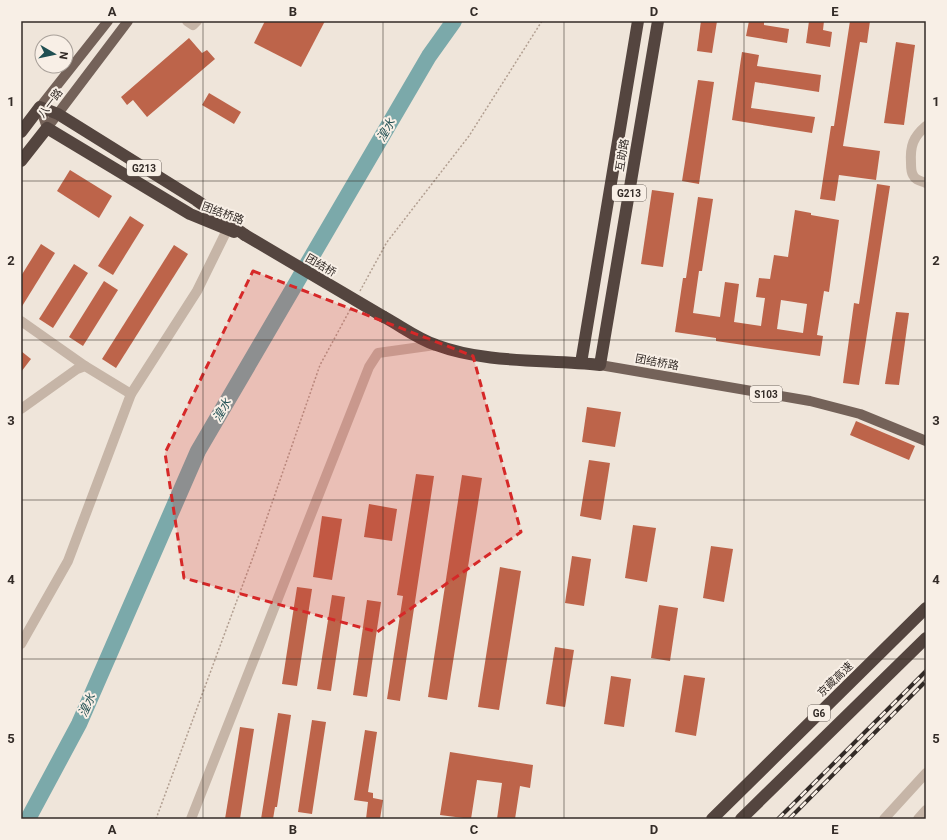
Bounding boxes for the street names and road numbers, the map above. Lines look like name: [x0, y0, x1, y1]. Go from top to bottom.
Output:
street label: 八一路: [35, 86, 66, 120]
street label: 互助路: [613, 138, 631, 172]
road number: G213: [127, 160, 161, 176]
road number: G213: [612, 185, 646, 201]
street label: 团结桥路: [200, 200, 246, 227]
street label: 团结桥: [303, 252, 338, 279]
street label: 团结桥路: [634, 352, 680, 373]
road number: S103: [750, 386, 782, 402]
street label: 京藏高速: [815, 659, 856, 699]
road number: G6: [808, 705, 830, 721]

